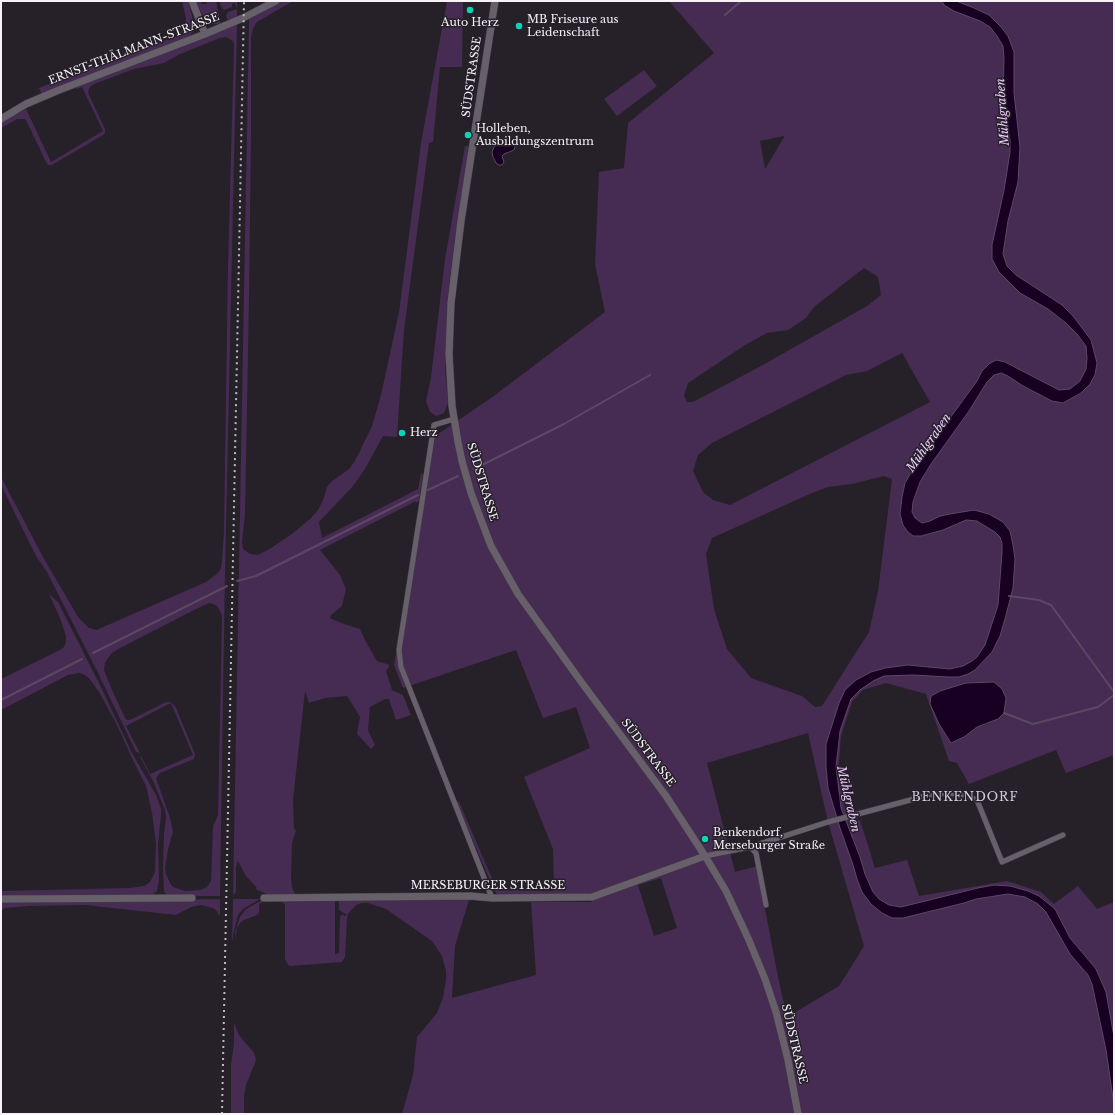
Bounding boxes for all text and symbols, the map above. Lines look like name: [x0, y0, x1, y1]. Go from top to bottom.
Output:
marker: Auto Herz: [465, 5, 475, 15]
street label: ERNST-THÄLMANN-STRASSE: [47, 10, 221, 88]
place label: MB Friseure aus Leidenschaft: [527, 13, 619, 39]
place label: Auto Herz: [441, 16, 499, 30]
marker: MB Friseure aus Leidenschaft: [514, 21, 524, 31]
street label: SÜDSTRASSE: [460, 36, 484, 118]
water label: Mühlgraben: [993, 78, 1013, 146]
place label: Holleben, Ausbildungszentrum: [476, 122, 594, 148]
marker: Holleben, Ausbildungszentrum: [463, 130, 473, 140]
water label: Mühlgraben: [904, 411, 954, 475]
place label: Herz: [410, 426, 438, 440]
marker: Herz: [397, 428, 407, 438]
street label: SÜDSTRASSE: [464, 441, 500, 523]
street label: SÜDSTRASSE: [618, 716, 678, 790]
water label: Mühlgraben: [833, 764, 863, 834]
district label: BENKENDORF: [912, 791, 1018, 805]
place label: Benkendorf, Merseburger Straße: [713, 826, 825, 852]
marker: Benkendorf, Merseburger Straße: [700, 834, 710, 844]
street label: MERSEBURGER STRASSE: [411, 879, 565, 893]
street label: SÜDSTRASSE: [778, 1003, 810, 1085]

